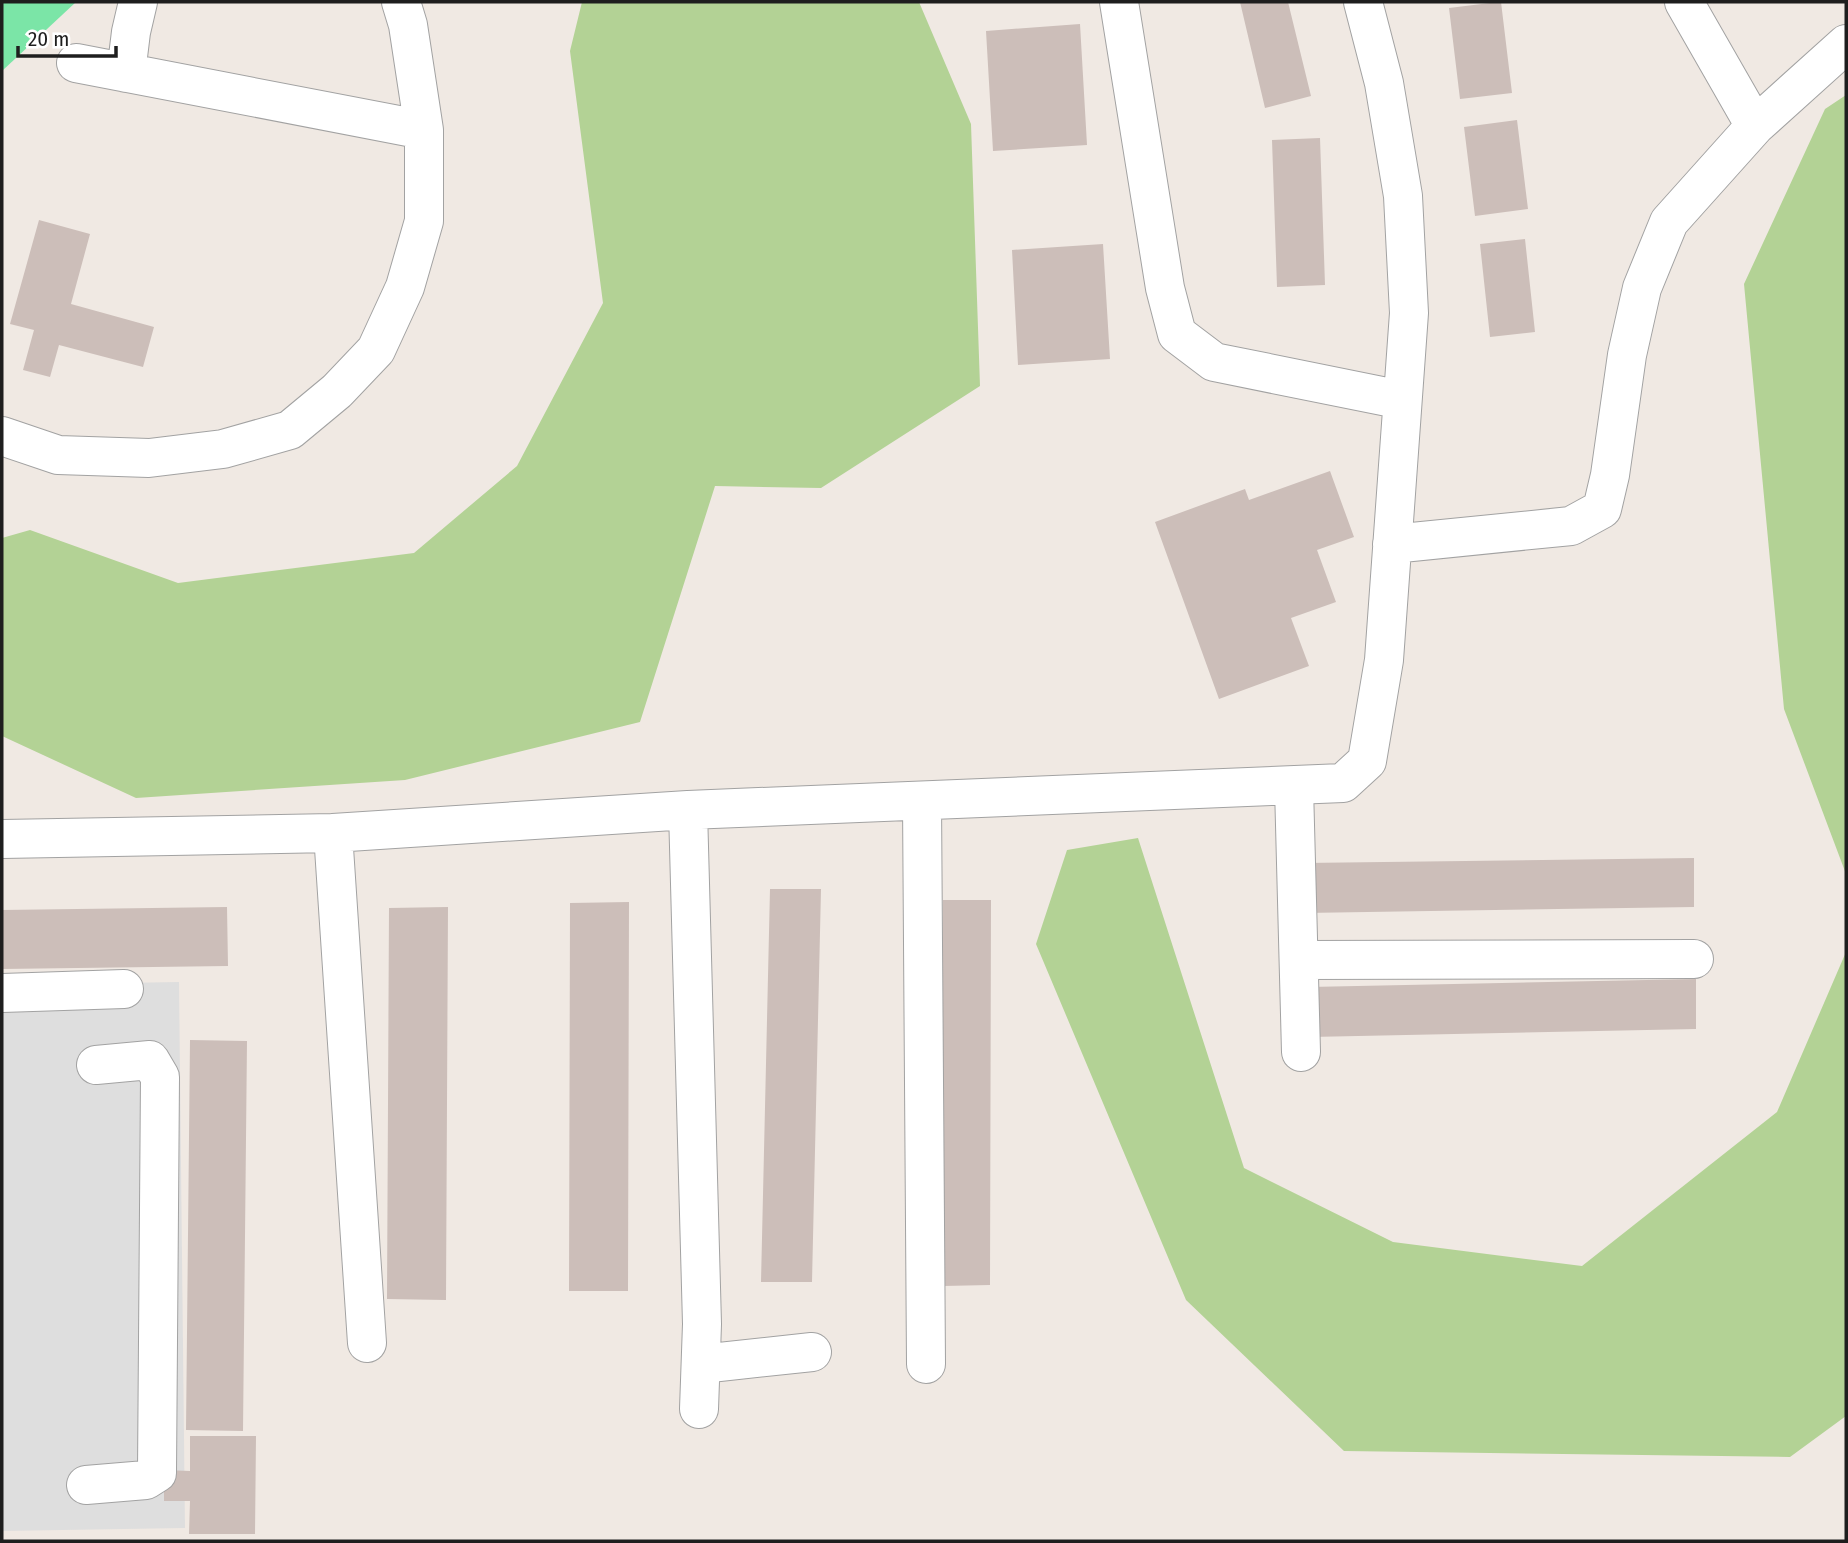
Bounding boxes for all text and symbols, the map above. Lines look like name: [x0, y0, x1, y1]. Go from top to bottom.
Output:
scale bar: [18, 14, 116, 58]
text: 20 m: [28, 26, 69, 52]

